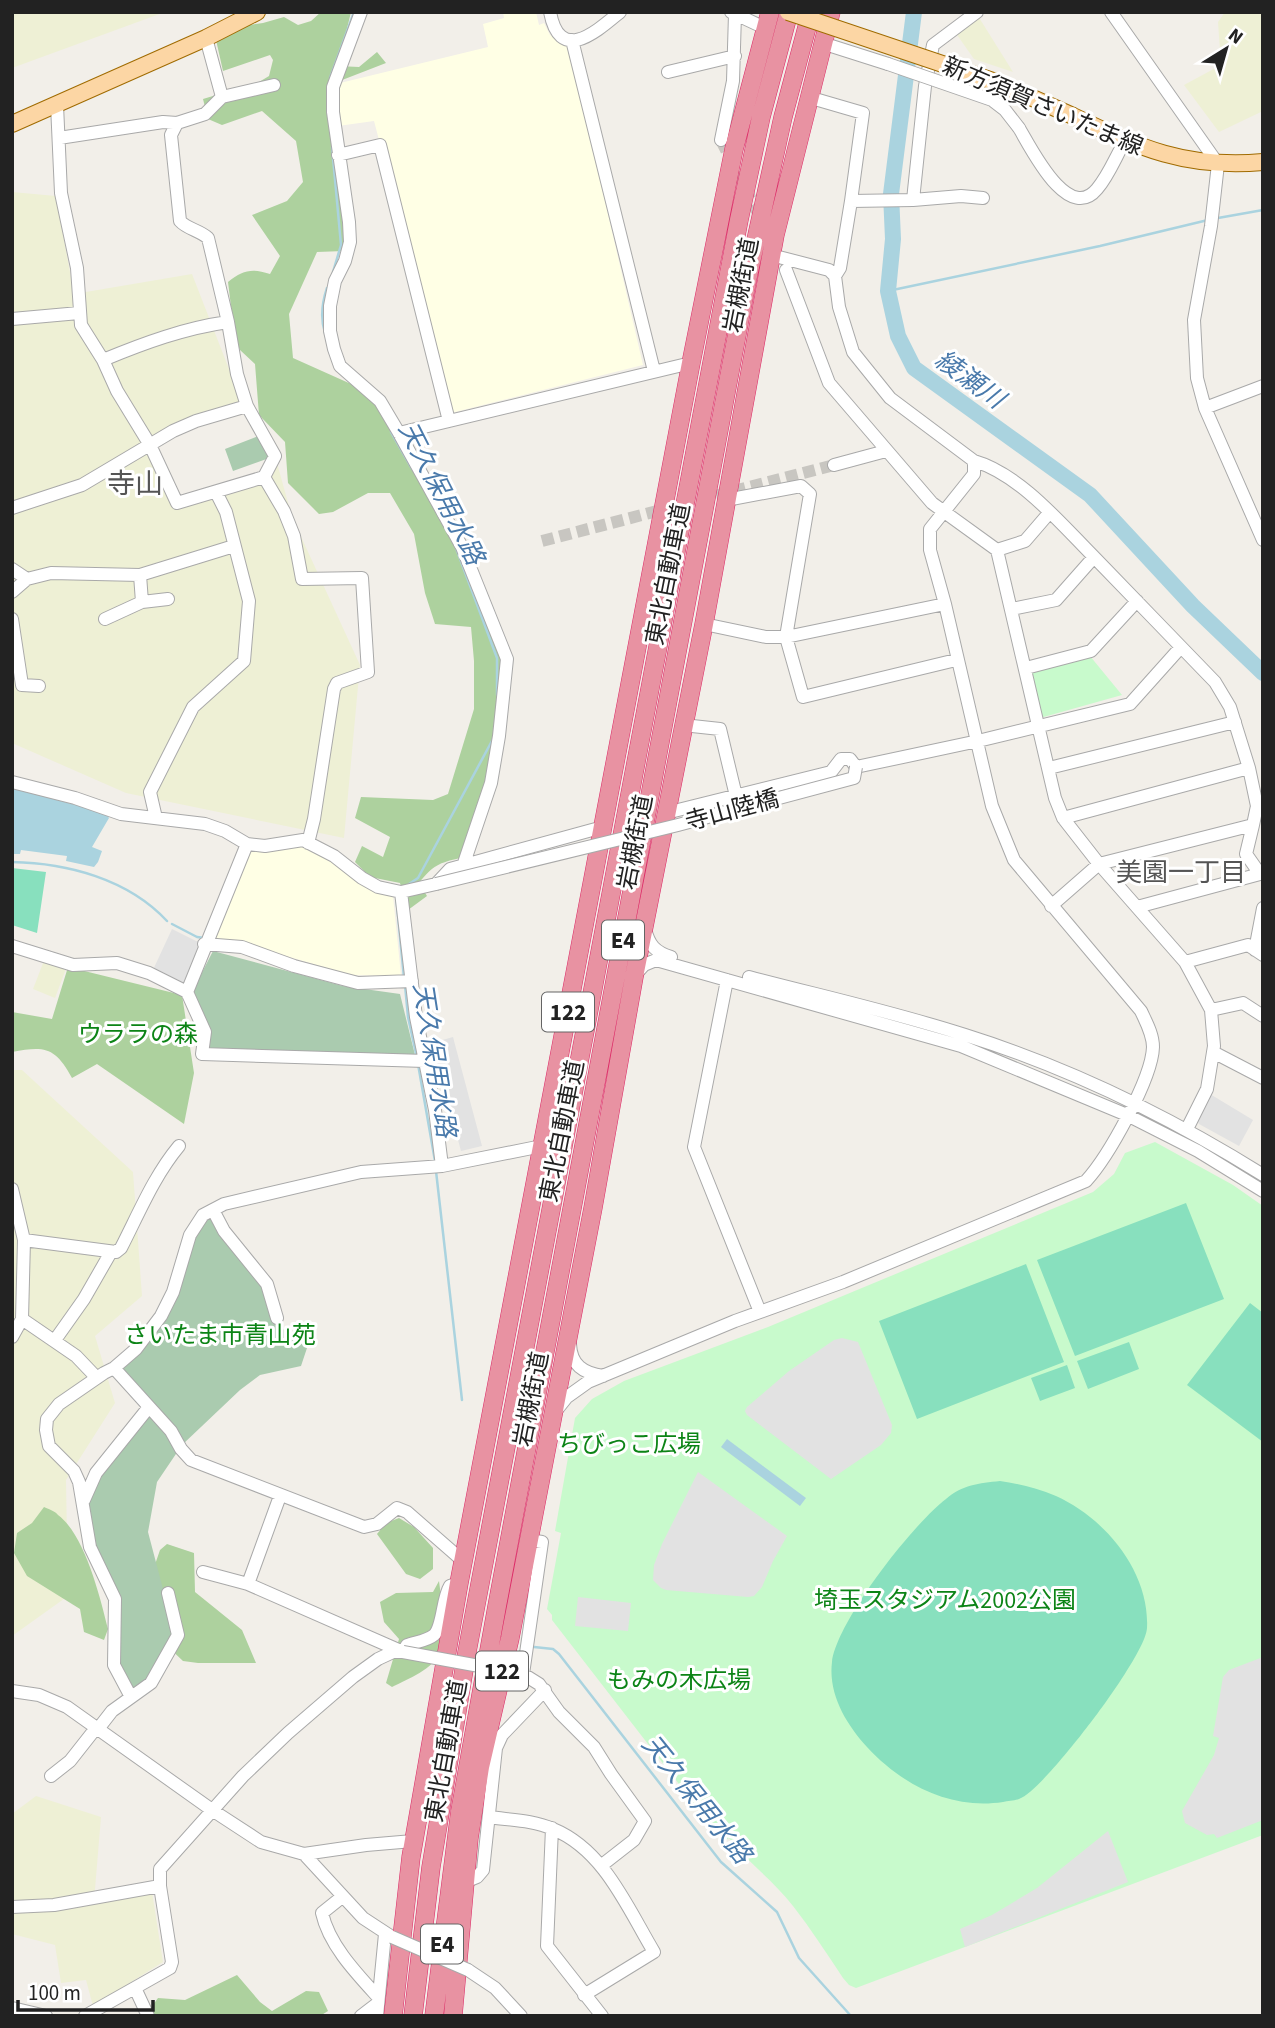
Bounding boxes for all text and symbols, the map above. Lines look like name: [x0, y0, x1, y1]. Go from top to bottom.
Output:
north arrow: [1191, 14, 1261, 84]
text: N: [1222, 22, 1249, 51]
street label: 新方須賀さいたま線: [937, 48, 1149, 165]
street label: 岩槻街道: [715, 235, 768, 336]
water label: 綾瀬川: [927, 342, 1015, 419]
water label: 天久保用水路: [390, 415, 494, 573]
district label: 寺山: [107, 464, 163, 504]
street label: 東北自動車道: [638, 500, 699, 648]
street label: 寺山陸橋: [681, 781, 783, 840]
street label: 岩槻街道: [609, 792, 662, 893]
district label: 美園一丁目: [1116, 854, 1246, 891]
road number: E4: [602, 920, 644, 959]
water label: 天久保用水路: [404, 980, 465, 1142]
road number: 122: [542, 993, 594, 1032]
park label: ウララの森: [78, 1017, 198, 1052]
street label: 東北自動車道: [532, 1057, 593, 1205]
park label: さいたま市青山苑: [124, 1318, 316, 1353]
street label: 岩槻街道: [505, 1349, 558, 1450]
park label: ちびっこ広場: [557, 1427, 701, 1462]
park label: 埼玉スタジアム2002公園: [814, 1583, 1076, 1618]
road number: 122: [476, 1652, 528, 1690]
park label: もみの木広場: [607, 1663, 751, 1698]
street label: 東北自動車道: [417, 1677, 476, 1825]
water label: 天久保用水路: [633, 1727, 761, 1873]
road number: E4: [421, 1924, 463, 1964]
scale bar: [18, 1968, 152, 2012]
text: 100 m: [28, 1978, 81, 2008]

